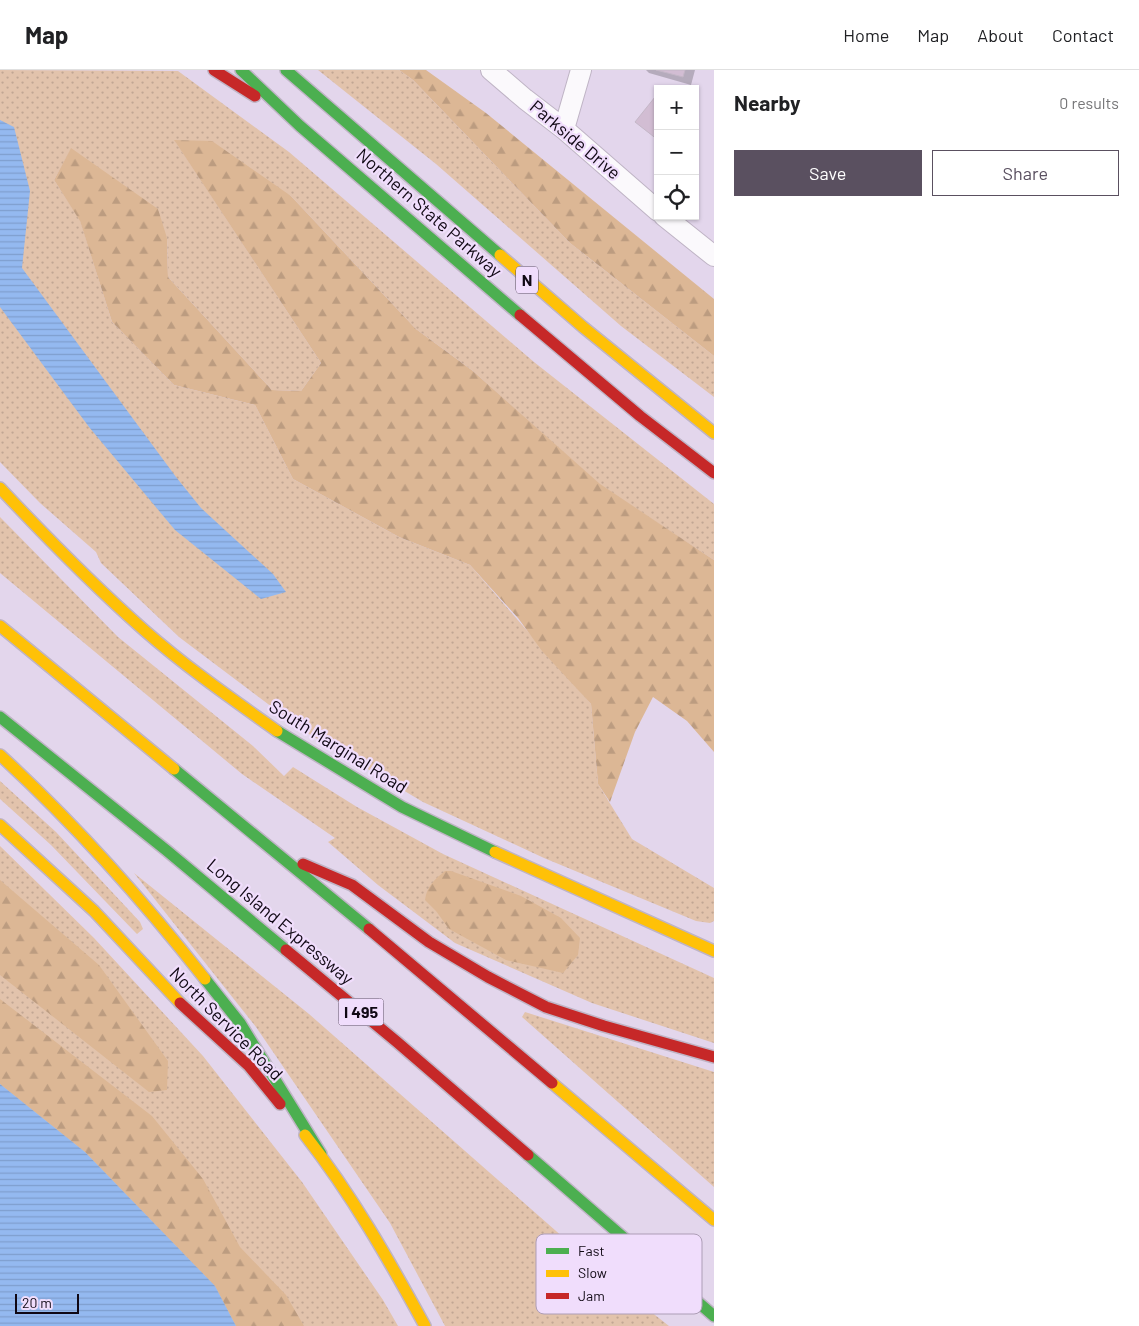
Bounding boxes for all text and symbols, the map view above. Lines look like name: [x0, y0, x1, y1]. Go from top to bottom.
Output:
text: Map: [25, 20, 68, 49]
text: Home: [843, 24, 889, 46]
text: Map: [917, 24, 949, 46]
text: About: [977, 24, 1024, 46]
text: Contact: [1052, 24, 1114, 46]
map controls: [654, 85, 699, 220]
button: +: [654, 85, 699, 130]
text: Nearby: [734, 90, 800, 115]
text: 0 results: [1059, 93, 1119, 112]
street label: Parkside Drive: [526, 95, 625, 184]
button: −: [654, 130, 699, 175]
street label: Northern State Parkway: [352, 143, 507, 281]
button: Save: [734, 150, 922, 196]
button: Share: [932, 150, 1119, 196]
button: locate: [654, 175, 699, 220]
road number: N: [516, 266, 538, 294]
street label: South Marginal Road: [265, 695, 412, 798]
street label: Long Island Expressway: [203, 853, 358, 989]
street label: North Service Road: [165, 962, 288, 1085]
road number: I 495: [338, 999, 384, 1026]
legend: [536, 1234, 702, 1314]
text: Fast: [578, 1242, 604, 1259]
text: Slow: [578, 1264, 607, 1281]
text: Jam: [578, 1287, 605, 1304]
scale bar: [15, 1291, 79, 1314]
text: 20 m: [22, 1294, 52, 1311]

